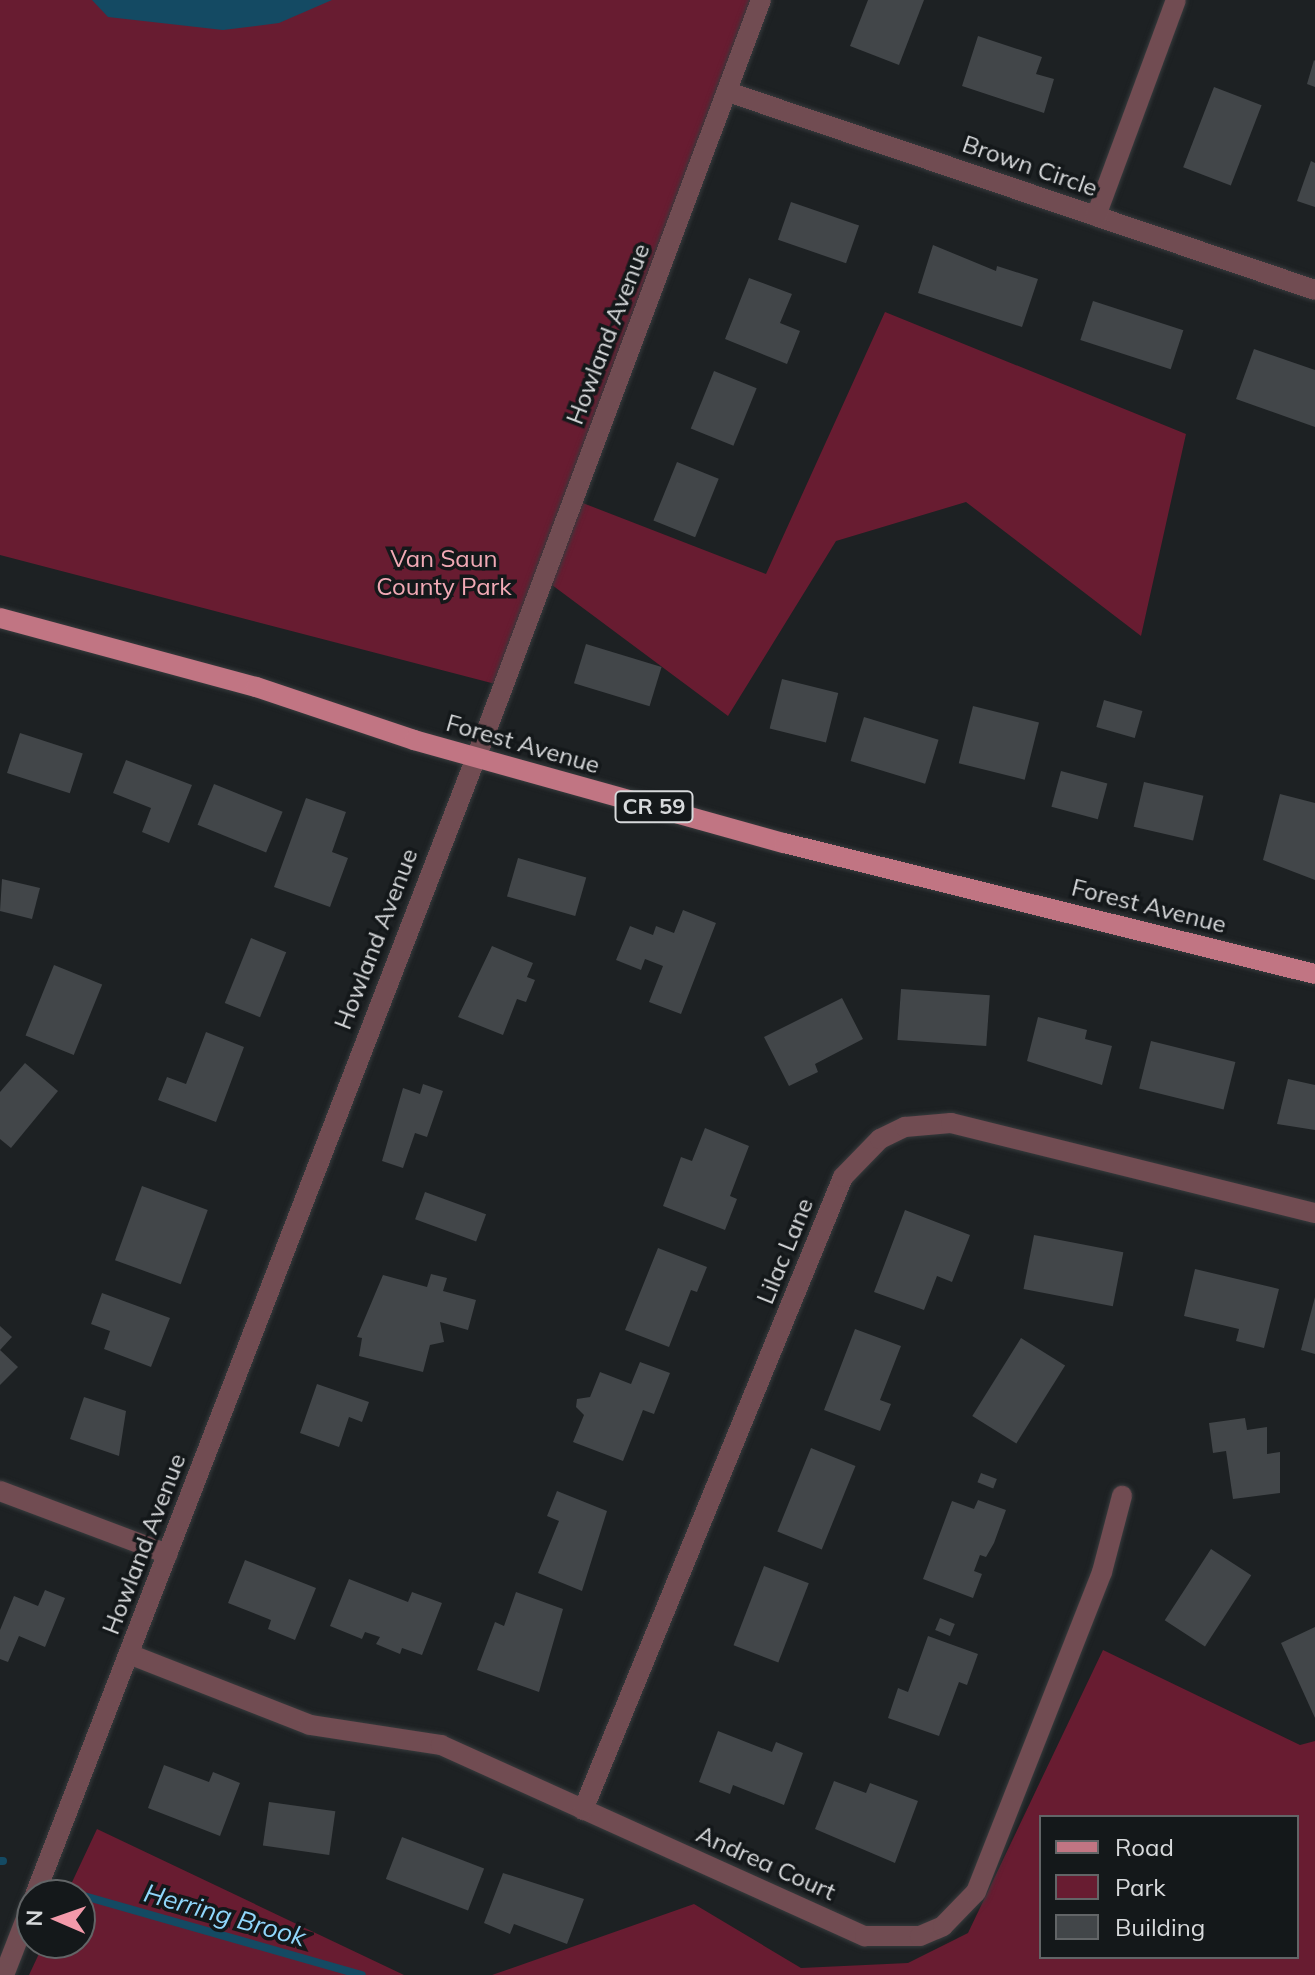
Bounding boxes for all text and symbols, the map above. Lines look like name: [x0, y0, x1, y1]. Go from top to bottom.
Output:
street label: Brown Circle: [959, 129, 1101, 203]
street label: Howland Avenue: [560, 240, 656, 428]
park label: Van Saun County Park: [376, 545, 512, 601]
street label: Forest Avenue: [443, 708, 603, 780]
road number: CR 59: [614, 789, 694, 825]
street label: Howland Avenue: [328, 845, 424, 1033]
street label: Forest Avenue: [1069, 873, 1229, 939]
street label: Lilac Lane: [751, 1194, 819, 1308]
street label: Howland Avenue: [96, 1450, 192, 1638]
legend: [1039, 1815, 1299, 1959]
street label: Andrea Court: [692, 1819, 840, 1907]
text: Road: [1115, 1832, 1174, 1862]
text: Park: [1115, 1872, 1166, 1902]
water label: Herring Brook: [141, 1877, 309, 1953]
north arrow: [16, 1879, 96, 1959]
text: N: [20, 1909, 48, 1927]
text: Building: [1115, 1912, 1205, 1942]

